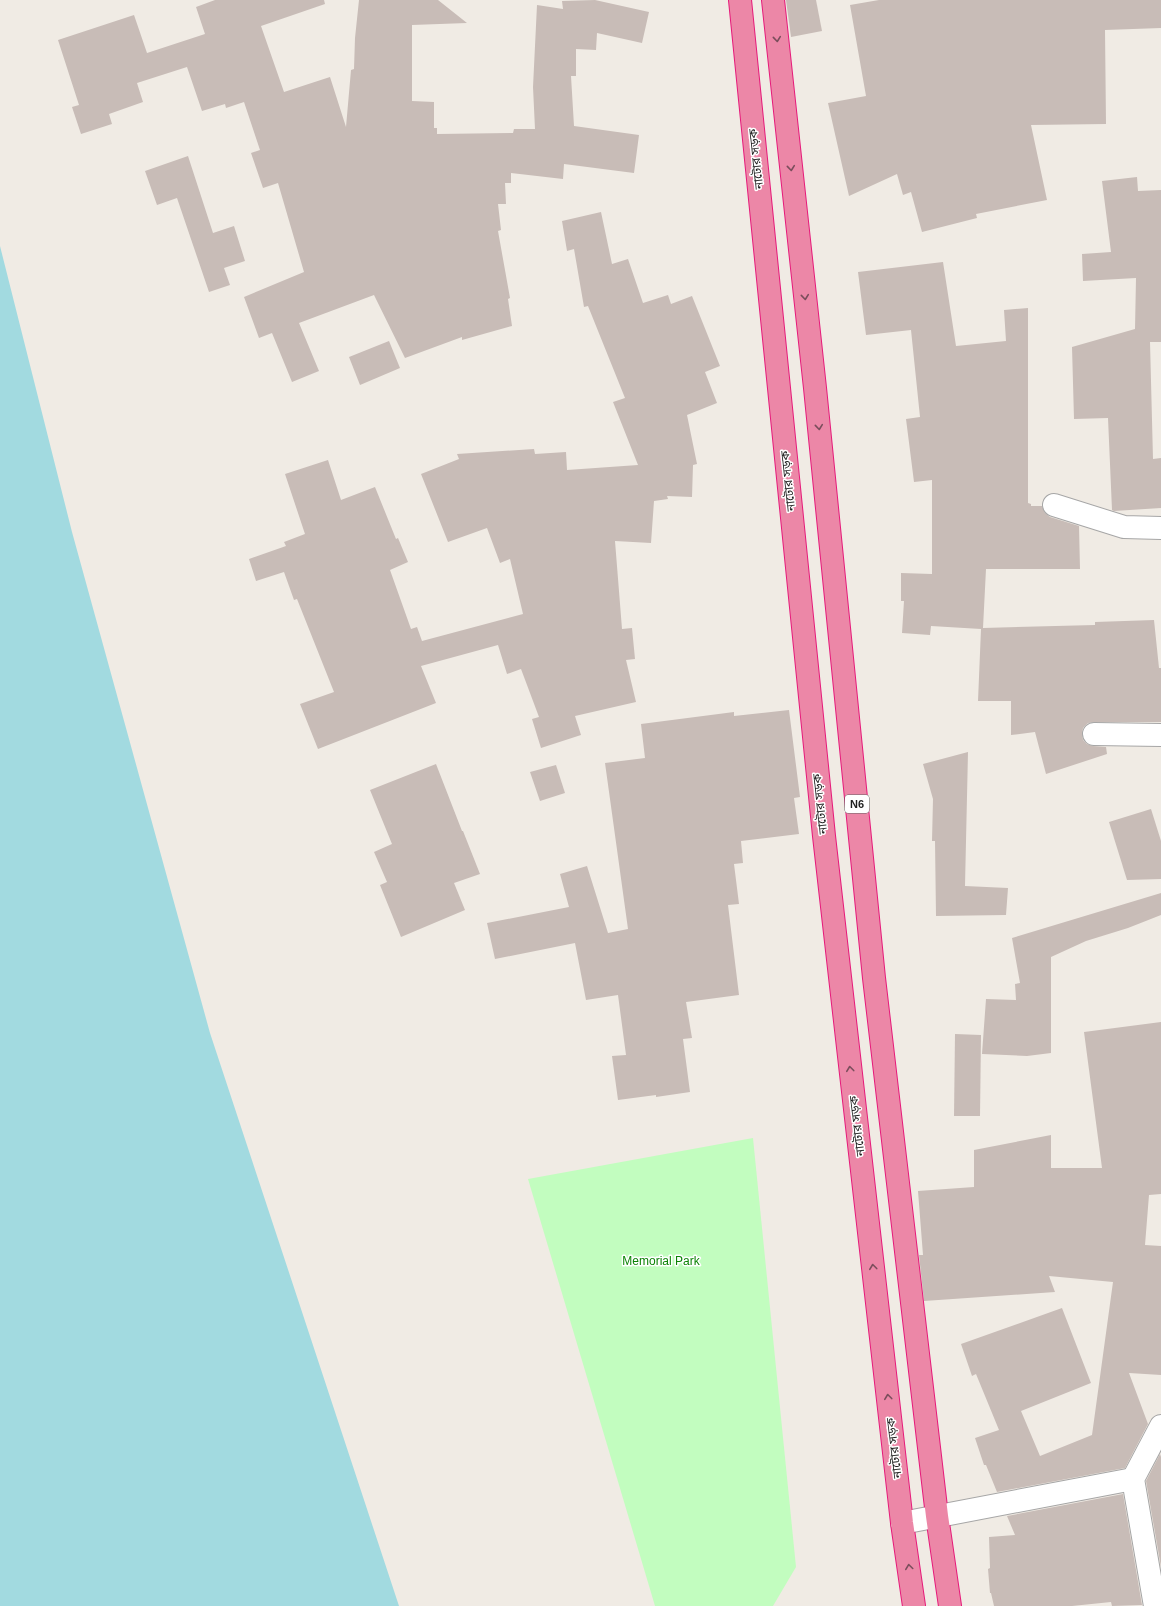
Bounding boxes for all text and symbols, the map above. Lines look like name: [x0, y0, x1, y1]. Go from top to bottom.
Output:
one-way arrow: [773, 36, 782, 42]
street label: নাটোর সড়ক: [745, 128, 766, 191]
one-way arrow: [786, 165, 795, 171]
one-way arrow: [800, 294, 809, 300]
one-way arrow: [814, 424, 823, 430]
street label: নাটোর সড়ক: [777, 450, 798, 513]
street label: নাটোর সড়ক: [809, 773, 830, 836]
road number: N6: [845, 795, 869, 813]
one-way arrow: [846, 1066, 855, 1072]
street label: নাটোর সড়ক: [845, 1095, 868, 1158]
park label: Memorial Park: [622, 1254, 701, 1268]
one-way arrow: [869, 1264, 878, 1271]
one-way arrow: [884, 1394, 893, 1400]
street label: নাটোর সড়ক: [882, 1417, 905, 1480]
one-way arrow: [905, 1564, 914, 1570]

